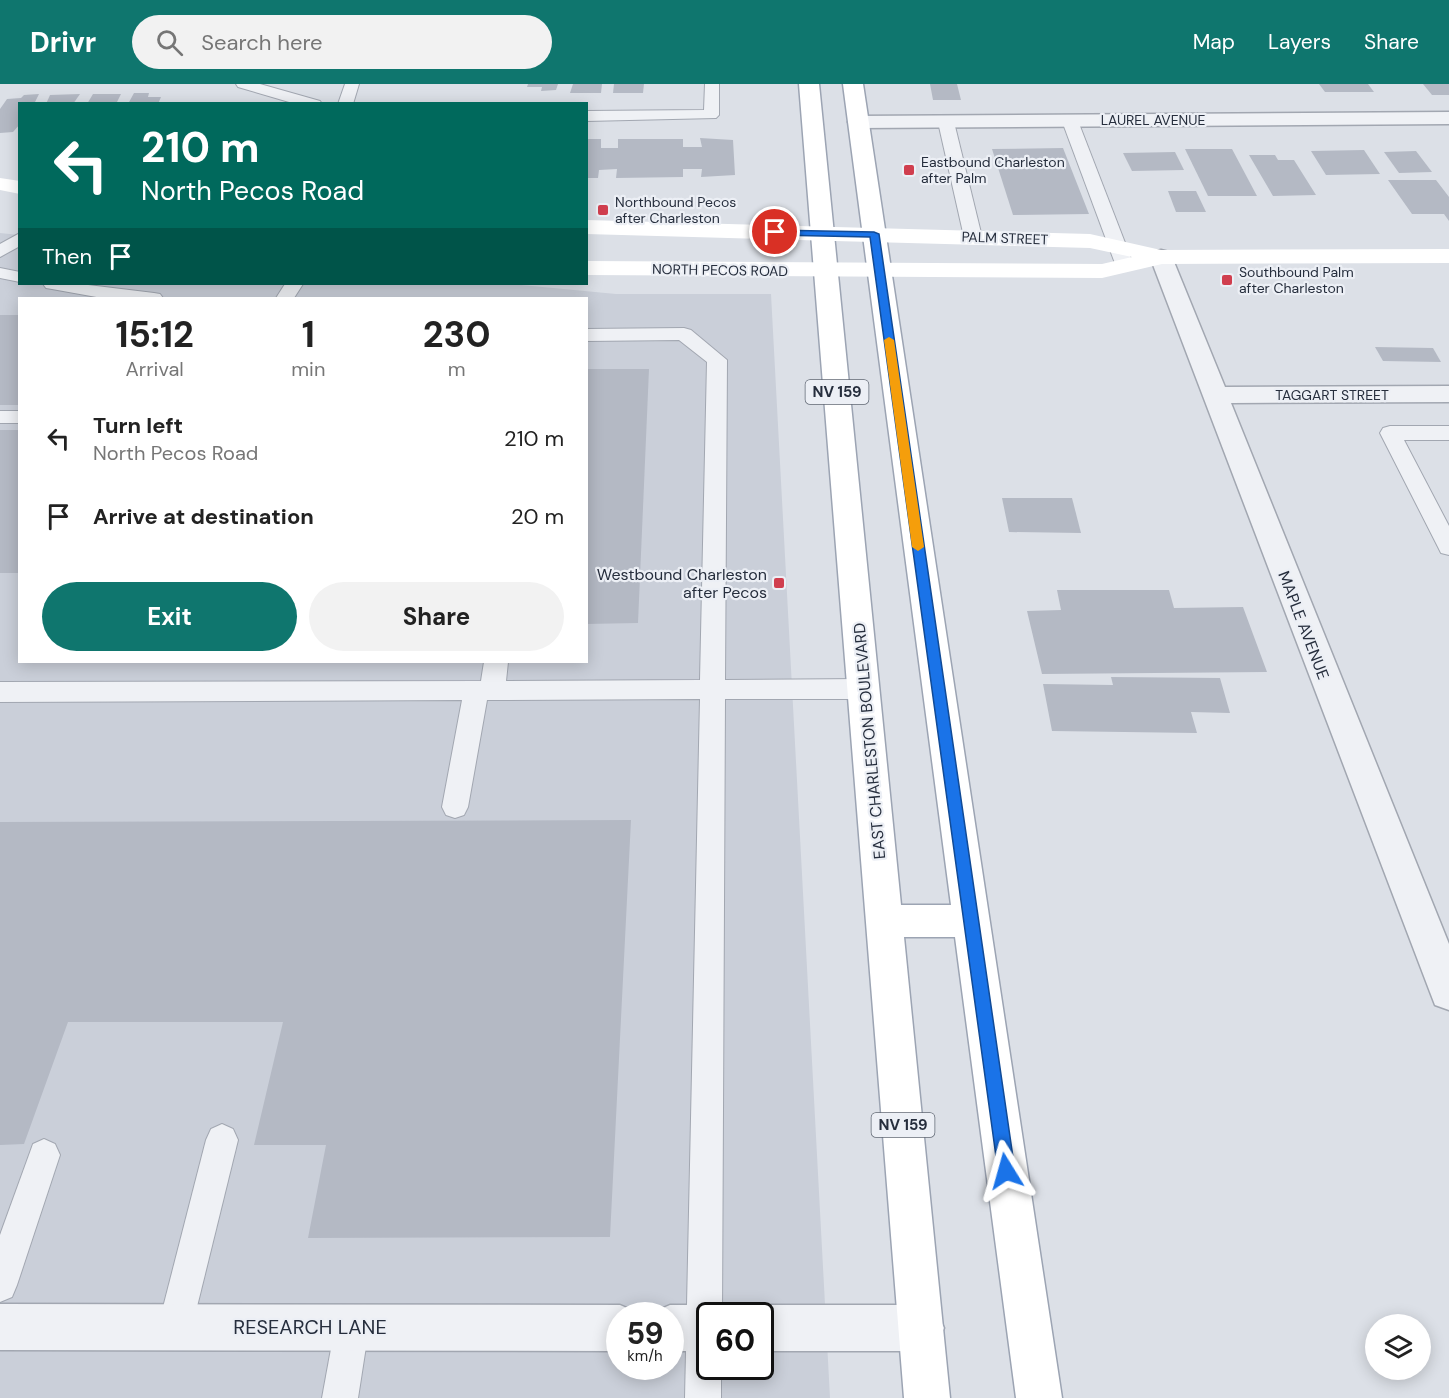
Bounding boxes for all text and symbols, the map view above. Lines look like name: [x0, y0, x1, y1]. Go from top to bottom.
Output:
search box: [132, 15, 552, 69]
text: Drivr: [30, 24, 96, 61]
icon: search: [153, 26, 186, 59]
text: Search here: [201, 28, 323, 57]
text: Map: [1193, 28, 1235, 56]
text: Layers: [1268, 28, 1331, 56]
text: Share: [1364, 28, 1419, 56]
street label: LAUREL AVENUE: [1101, 111, 1205, 129]
text: 210 m: [141, 120, 259, 175]
icon: left: [42, 126, 120, 204]
place label: Eastbound Charleston after Palm: [921, 153, 1065, 187]
marker: Eastbound Charleston after Palm: [902, 163, 916, 177]
text: North Pecos Road: [141, 173, 364, 208]
place label: Northbound Pecos after Charleston: [615, 193, 736, 227]
marker: Northbound Pecos after Charleston: [596, 203, 610, 217]
pin: [749, 206, 800, 257]
icon: arrive: [758, 215, 791, 248]
street label: PALM STREET: [961, 227, 1049, 249]
icon: arrive: [104, 240, 137, 273]
text: Then: [42, 242, 92, 271]
street label: NORTH PECOS ROAD: [652, 260, 788, 280]
place label: Southbound Palm after Charleston: [1239, 263, 1354, 297]
marker: Southbound Palm after Charleston: [1220, 273, 1234, 287]
text: 15:12: [115, 311, 194, 358]
text: 1: [302, 311, 315, 358]
text: 230: [423, 311, 491, 358]
text: Arrival: [126, 356, 184, 382]
text: min: [291, 356, 325, 382]
text: m: [448, 356, 466, 382]
road number: NV 159: [806, 380, 868, 404]
street label: TAGGART STREET: [1275, 386, 1389, 404]
text: Turn left: [93, 411, 183, 440]
icon: left: [42, 422, 75, 455]
text: 210 m: [504, 424, 564, 453]
text: North Pecos Road: [93, 440, 258, 466]
icon: arrive: [42, 500, 75, 533]
text: Arrive at destination: [93, 502, 314, 531]
text: 20 m: [511, 502, 564, 531]
place label: Westbound Charleston after Pecos: [597, 564, 767, 603]
street label: MAPLE AVENUE: [1273, 568, 1334, 682]
marker: Westbound Charleston after Pecos: [772, 576, 786, 590]
button: Exit: [42, 582, 297, 651]
button: Share: [309, 582, 564, 651]
street label: EAST CHARLESTON BOULEVARD: [849, 622, 890, 860]
road number: NV 159: [872, 1113, 934, 1137]
position arrow: [974, 1139, 1038, 1203]
speed limit sign: 60: [696, 1302, 774, 1380]
street label: RESEARCH LANE: [233, 1314, 387, 1340]
text: 59: [627, 1314, 664, 1353]
map controls: [1365, 1314, 1431, 1380]
button: layers: [1365, 1314, 1431, 1380]
text: km/h: [627, 1346, 663, 1366]

